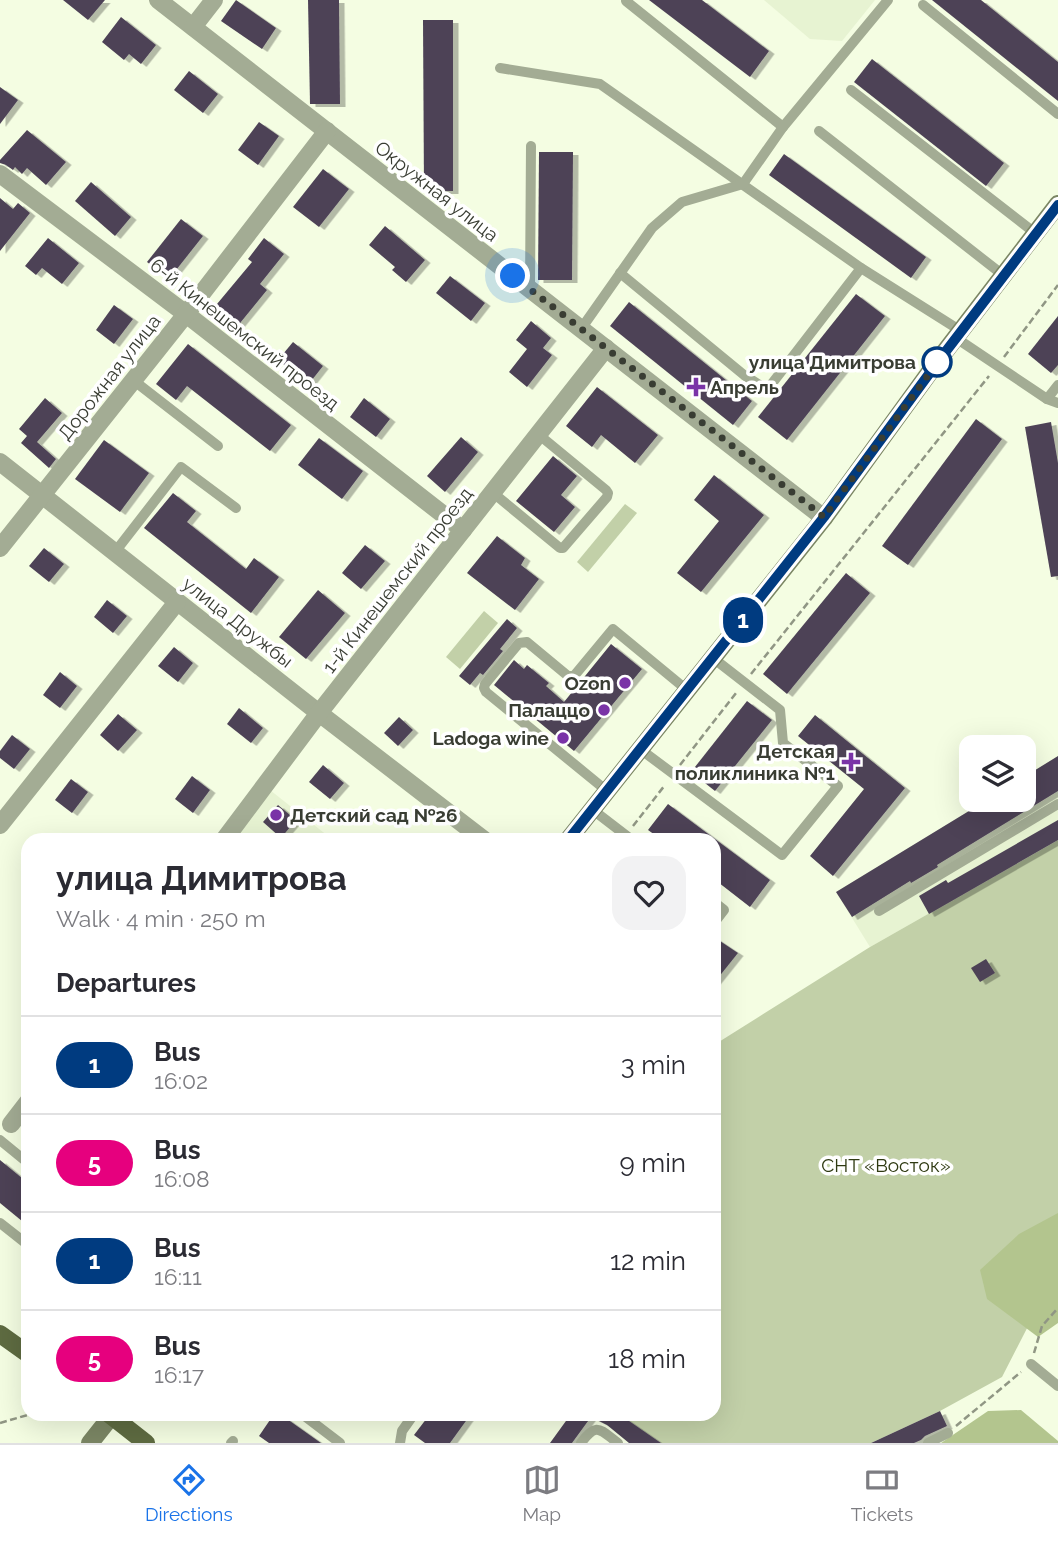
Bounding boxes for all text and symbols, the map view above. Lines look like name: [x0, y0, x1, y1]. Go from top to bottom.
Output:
street label: Окружная улица: [371, 136, 503, 246]
street label: 6-й Кинешемский проезд: [146, 254, 344, 414]
your location: [495, 258, 530, 293]
street label: Дорожная улица: [53, 310, 165, 444]
marker: улица Димитрова: [922, 347, 952, 377]
place label: улица Димитрова: [749, 351, 916, 373]
place label: Апрель: [710, 376, 779, 398]
marker: Апрель: [688, 379, 704, 395]
street label: 1-й Кинешемский проезд: [318, 483, 476, 677]
street label: улица Дружбы: [179, 572, 297, 672]
line badge: 1: [720, 597, 766, 643]
text: 1: [737, 605, 749, 634]
place label: Ozon: [564, 672, 611, 694]
marker: Ozon: [617, 675, 633, 691]
place label: Палаццо: [508, 699, 590, 721]
marker: Палаццо: [596, 702, 612, 718]
place label: Ladoga wine: [433, 727, 549, 749]
marker: Ladoga wine: [555, 730, 571, 746]
map controls: [959, 735, 1036, 812]
button: layers: [959, 735, 1036, 812]
place label: Детская поликлиника №1: [675, 740, 835, 784]
marker: Детская поликлиника №1: [841, 752, 861, 772]
place label: Детский сад №26: [290, 804, 458, 826]
marker: Детский сад №26: [268, 807, 284, 823]
button: heart: [612, 856, 686, 930]
text: улица Димитрова: [56, 859, 347, 898]
text: Walk · 4 min · 250 m: [56, 905, 266, 932]
text: Departures: [56, 968, 196, 998]
text: Bus: [154, 1037, 201, 1067]
text: 1: [89, 1050, 100, 1079]
text: 3 min: [621, 1050, 686, 1080]
text: 16:02: [154, 1067, 208, 1094]
text: Bus: [154, 1135, 201, 1165]
text: 5: [88, 1148, 101, 1177]
text: 9 min: [619, 1148, 686, 1178]
park label: СНТ «Восток»: [821, 1154, 951, 1176]
text: 16:08: [154, 1165, 210, 1192]
text: Bus: [154, 1233, 201, 1263]
text: 1: [89, 1246, 100, 1275]
text: 12 min: [610, 1246, 686, 1276]
text: 16:11: [154, 1263, 202, 1290]
text: Bus: [154, 1331, 201, 1361]
text: 5: [88, 1344, 101, 1373]
text: 18 min: [608, 1344, 686, 1374]
text: 16:17: [154, 1361, 204, 1388]
tab: Directions: [145, 1461, 233, 1525]
tab: Map: [522, 1461, 561, 1525]
tab: Tickets: [851, 1461, 913, 1525]

